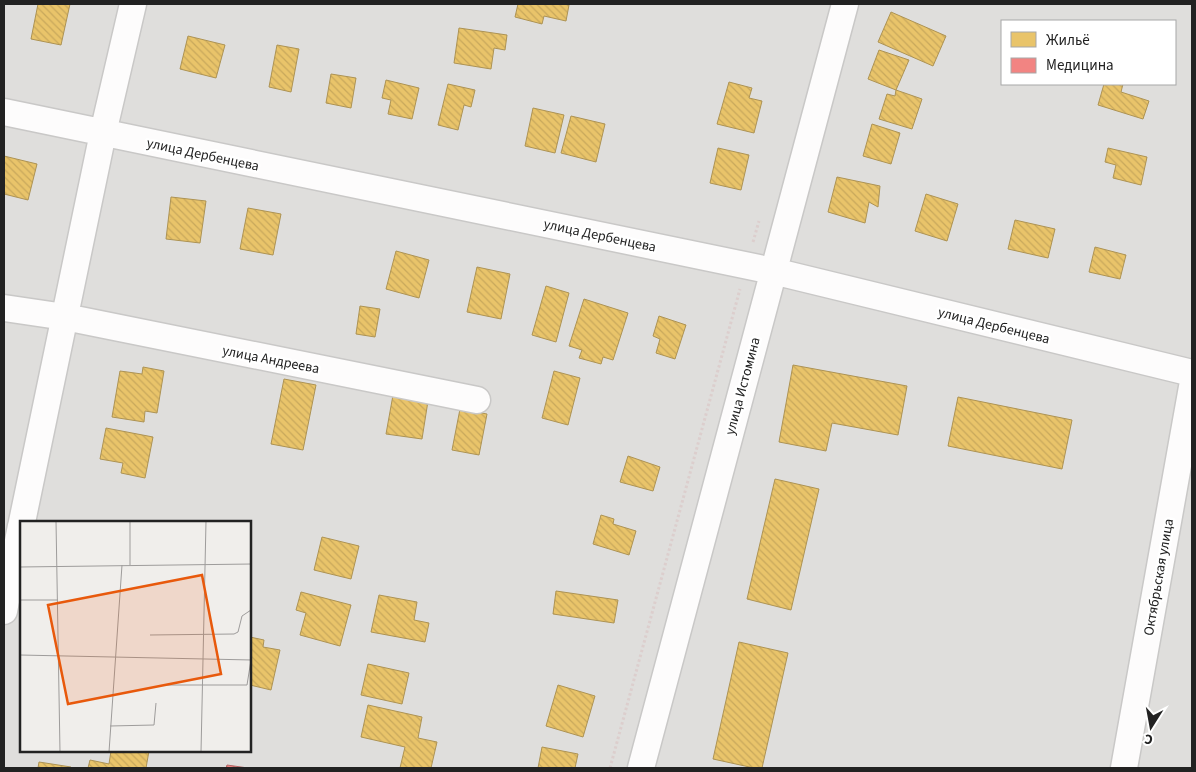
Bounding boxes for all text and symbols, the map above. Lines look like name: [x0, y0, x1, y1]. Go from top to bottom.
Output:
legend: [1001, 20, 1176, 85]
text: Жильё: [1046, 30, 1090, 51]
text: Медицина: [1046, 55, 1114, 76]
street label: улица Дербенцева: [145, 133, 261, 177]
street label: улица Дербенцева: [542, 214, 658, 258]
street label: улица Дербенцева: [936, 302, 1052, 350]
street label: улица Истомина: [720, 335, 766, 437]
street label: улица Андреева: [221, 341, 321, 379]
street label: Октябрьская улица: [1139, 517, 1179, 637]
inset map: [20, 521, 251, 752]
north arrow: [1126, 702, 1176, 752]
text: С: [1143, 728, 1155, 749]

